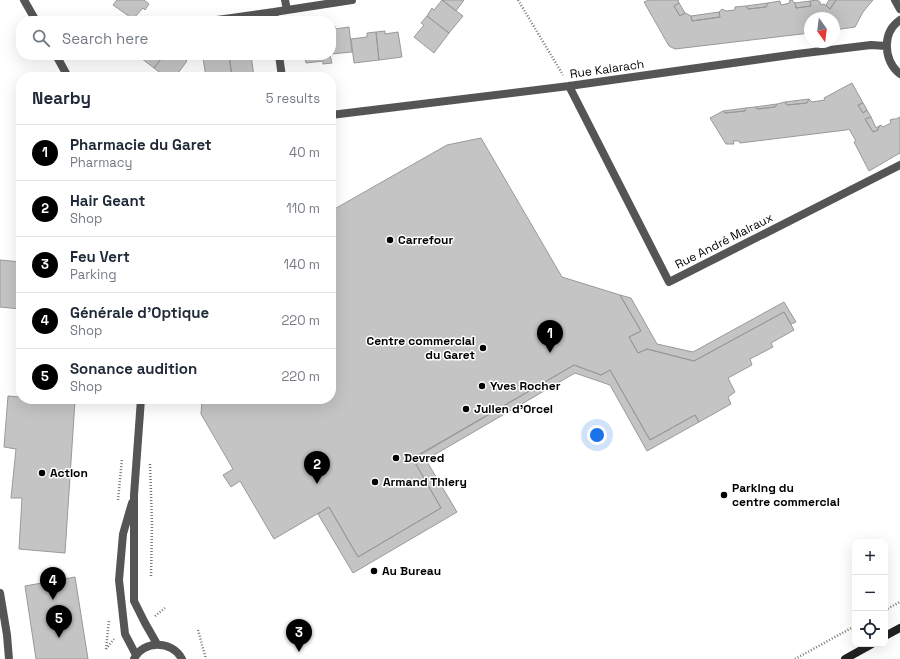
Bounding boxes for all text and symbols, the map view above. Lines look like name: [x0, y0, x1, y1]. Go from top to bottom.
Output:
north arrow: [804, 12, 840, 48]
search box: [16, 16, 336, 60]
icon: search: [30, 27, 52, 49]
text: Search here: [62, 29, 148, 48]
street label: Rue Kalarach: [569, 56, 645, 82]
text: Nearby: [32, 87, 91, 109]
text: 5 results: [266, 90, 320, 107]
text: Pharmacie du Garet: [70, 135, 212, 154]
text: 1: [42, 144, 48, 161]
text: 40 m: [289, 144, 320, 161]
text: Pharmacy: [70, 154, 132, 171]
text: Hair Geant: [70, 191, 145, 210]
text: 2: [41, 200, 49, 217]
text: 110 m: [286, 200, 320, 217]
street label: Rue André Malraux: [672, 209, 776, 273]
text: Shop: [70, 210, 102, 227]
place label: Carrefour: [398, 232, 453, 248]
marker: Carrefour: [385, 235, 395, 245]
text: Feu Vert: [70, 247, 130, 266]
text: 3: [41, 256, 49, 273]
text: 140 m: [284, 256, 320, 273]
text: Parking: [70, 266, 117, 283]
text: Générale d'Optique: [70, 303, 209, 322]
text: 4: [41, 312, 49, 329]
text: 220 m: [281, 312, 320, 329]
pin: 1: [537, 320, 563, 353]
text: Shop: [70, 322, 102, 339]
place label: Centre commercial du Garet: [366, 333, 475, 363]
marker: Centre commercial du Garet: [478, 343, 488, 353]
text: Sonance audition: [70, 359, 197, 378]
text: 5: [41, 368, 49, 385]
text: 220 m: [281, 368, 320, 385]
text: Shop: [70, 378, 102, 395]
place label: Yves Rocher: [490, 378, 561, 394]
marker: Yves Rocher: [477, 381, 487, 391]
place label: Julien d'Orcel: [474, 401, 553, 417]
marker: Julien d'Orcel: [461, 404, 471, 414]
your location: [587, 425, 607, 445]
place label: Devred: [404, 450, 444, 466]
pin: 2: [304, 451, 330, 484]
marker: Devred: [391, 453, 401, 463]
place label: Action: [50, 465, 88, 481]
marker: Action: [37, 468, 47, 478]
place label: Armand Thiery: [383, 474, 467, 490]
marker: Armand Thiery: [370, 477, 380, 487]
place label: Parking du centre commercial: [732, 480, 840, 510]
marker: Parking du centre commercial: [719, 490, 729, 500]
map controls: [852, 539, 888, 647]
button: +: [852, 539, 888, 575]
place label: Au Bureau: [382, 563, 441, 579]
marker: Au Bureau: [369, 566, 379, 576]
pin: 4: [40, 567, 66, 600]
button: −: [852, 575, 888, 611]
pin: 5: [46, 605, 72, 638]
button: locate: [852, 611, 888, 647]
pin: 3: [286, 619, 312, 652]

